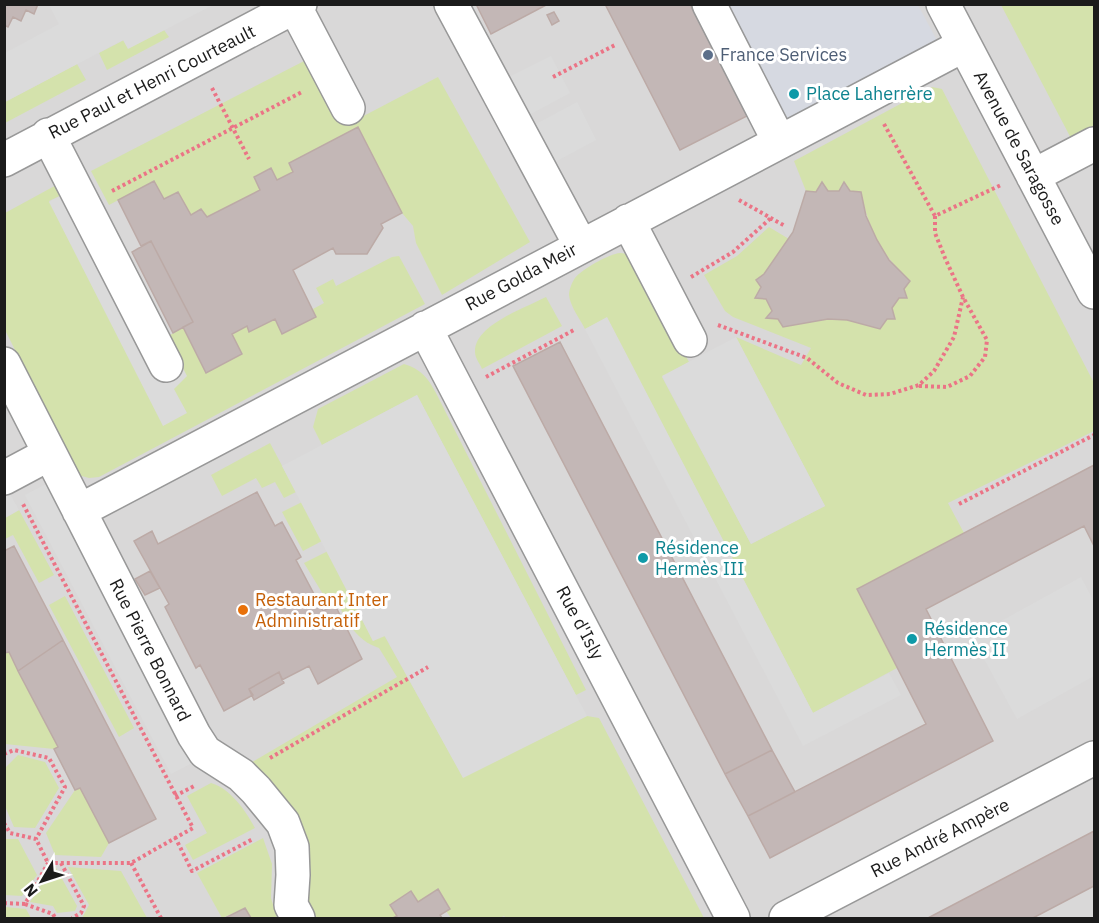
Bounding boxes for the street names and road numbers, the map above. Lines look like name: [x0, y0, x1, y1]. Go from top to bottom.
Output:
street label: Rue Paul et Henri Courteault: [44, 19, 259, 144]
street label: Avenue de Saragosse: [969, 66, 1070, 229]
street label: Rue Golda Meir: [461, 237, 581, 316]
street label: Rue Pierre Bonnard: [105, 574, 196, 725]
street label: Rue d'Isly: [551, 582, 609, 664]
street label: Rue André Ampère: [867, 793, 1013, 882]

